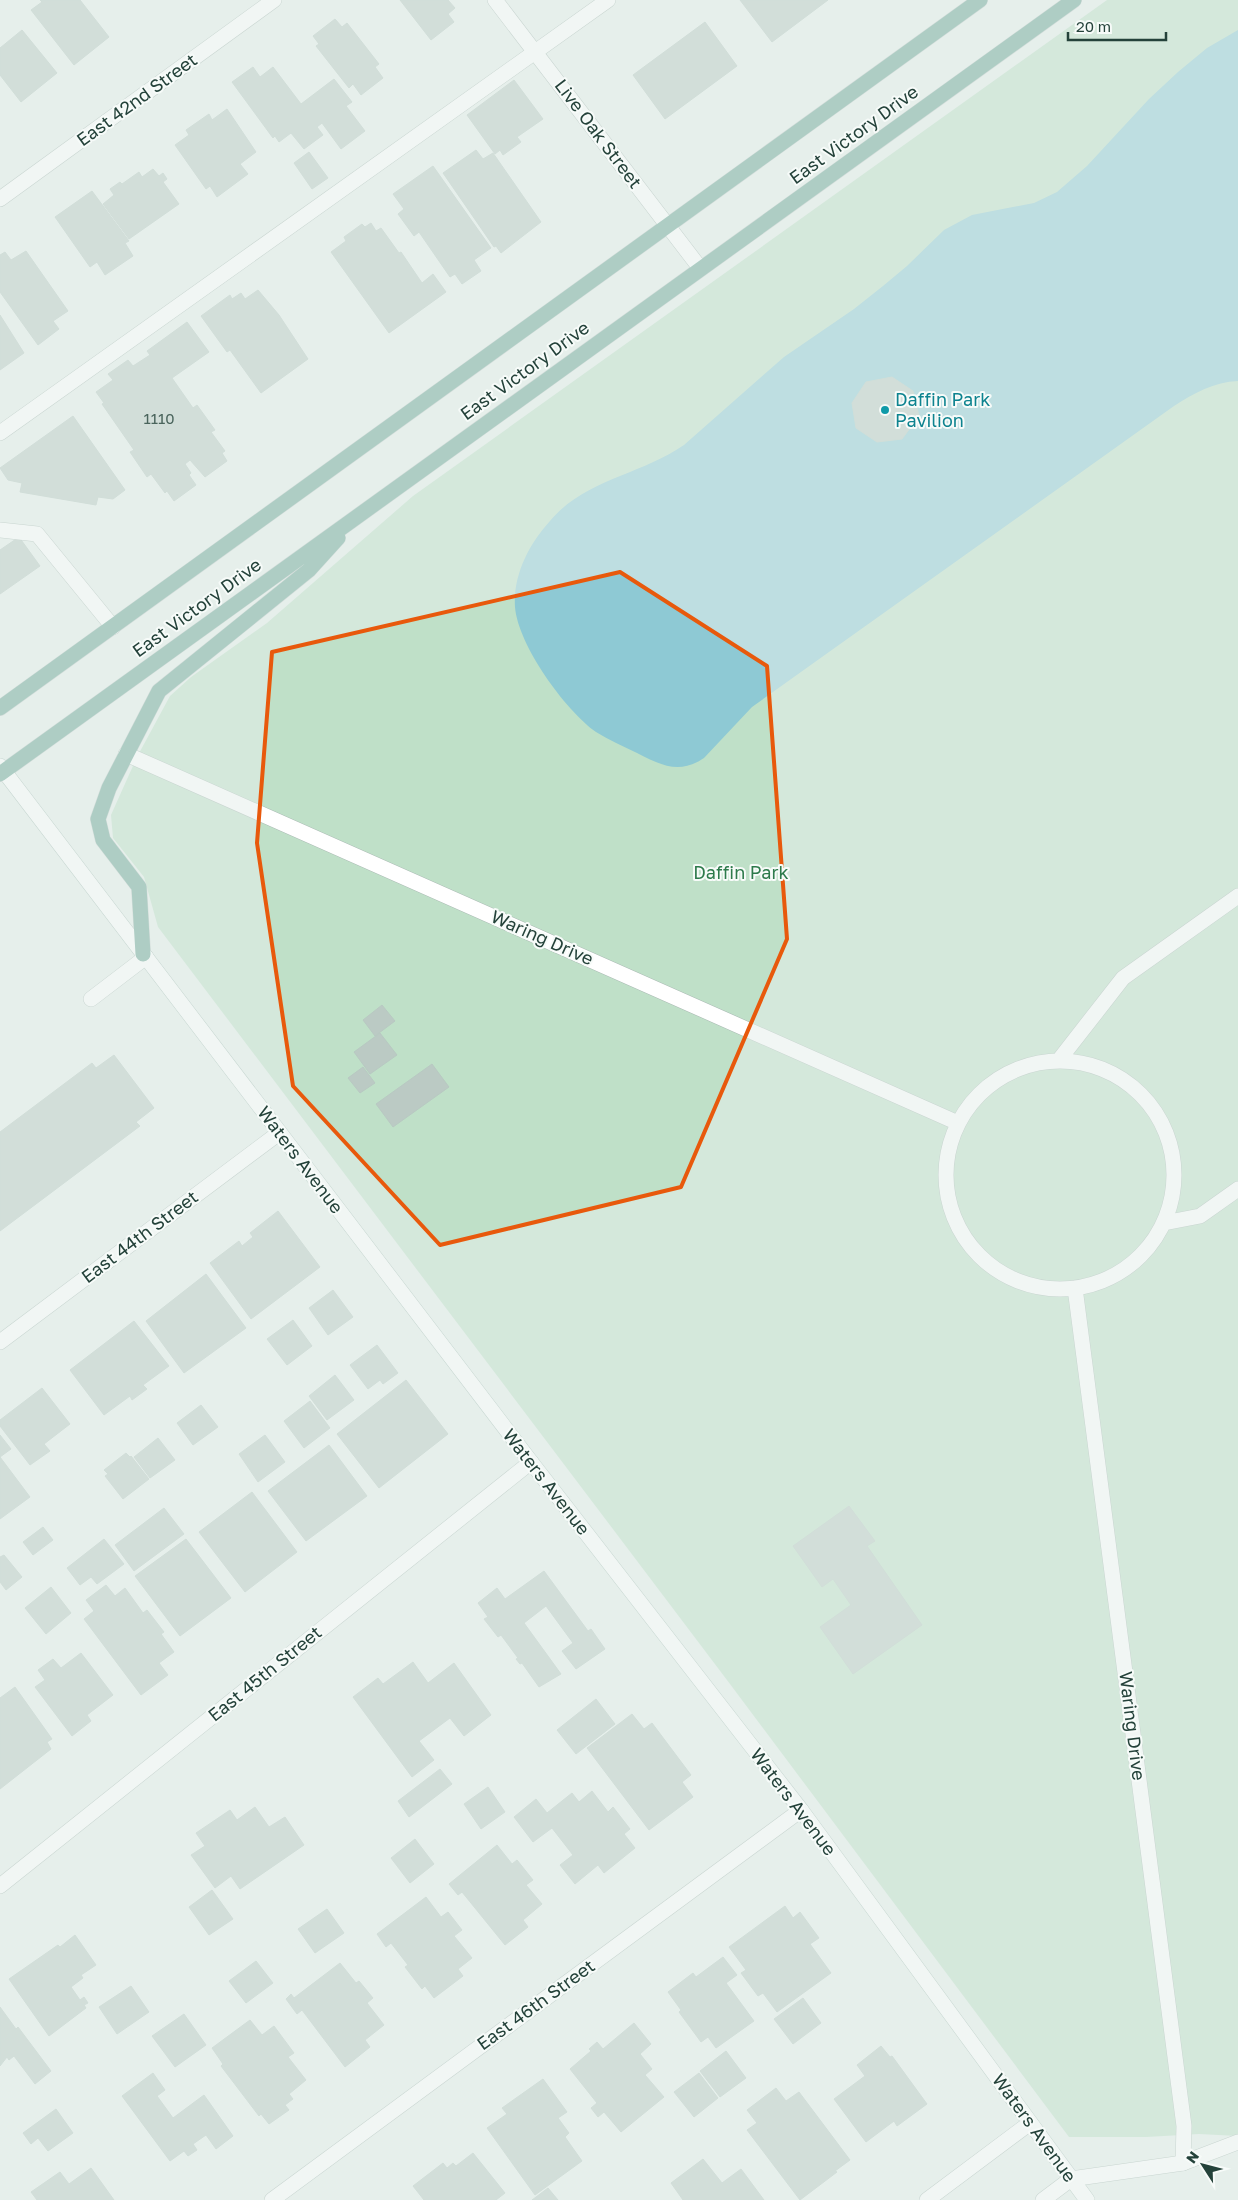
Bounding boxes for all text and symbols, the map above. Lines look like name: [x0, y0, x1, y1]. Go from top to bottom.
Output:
scale bar: [1068, 10, 1166, 42]
text: 20 m: [1076, 17, 1111, 35]
street label: East 42nd Street: [72, 48, 201, 150]
street label: Live Oak Street: [551, 74, 647, 192]
street label: East Victory Drive: [785, 80, 922, 188]
street label: East Victory Drive: [456, 316, 593, 424]
place label: Daffin Park Pavilion: [895, 388, 990, 431]
marker: Daffin Park Pavilion: [879, 404, 891, 416]
house number: 1110: [143, 409, 175, 427]
street label: East Victory Drive: [128, 553, 265, 661]
park label: Daffin Park: [693, 861, 789, 883]
street label: Waring Drive: [488, 905, 597, 969]
street label: Waters Avenue: [253, 1101, 348, 1217]
street label: East 44th Street: [77, 1185, 202, 1287]
street label: Waters Avenue: [498, 1424, 595, 1539]
street label: East 45th Street: [203, 1621, 326, 1726]
street label: Waring Drive: [1115, 1670, 1151, 1782]
street label: Waters Avenue: [746, 1743, 841, 1859]
street label: East 46th Street: [472, 1954, 599, 2054]
street label: Waters Avenue: [988, 2069, 1082, 2186]
north arrow: [1178, 2140, 1228, 2190]
text: N: [1182, 2148, 1202, 2166]

